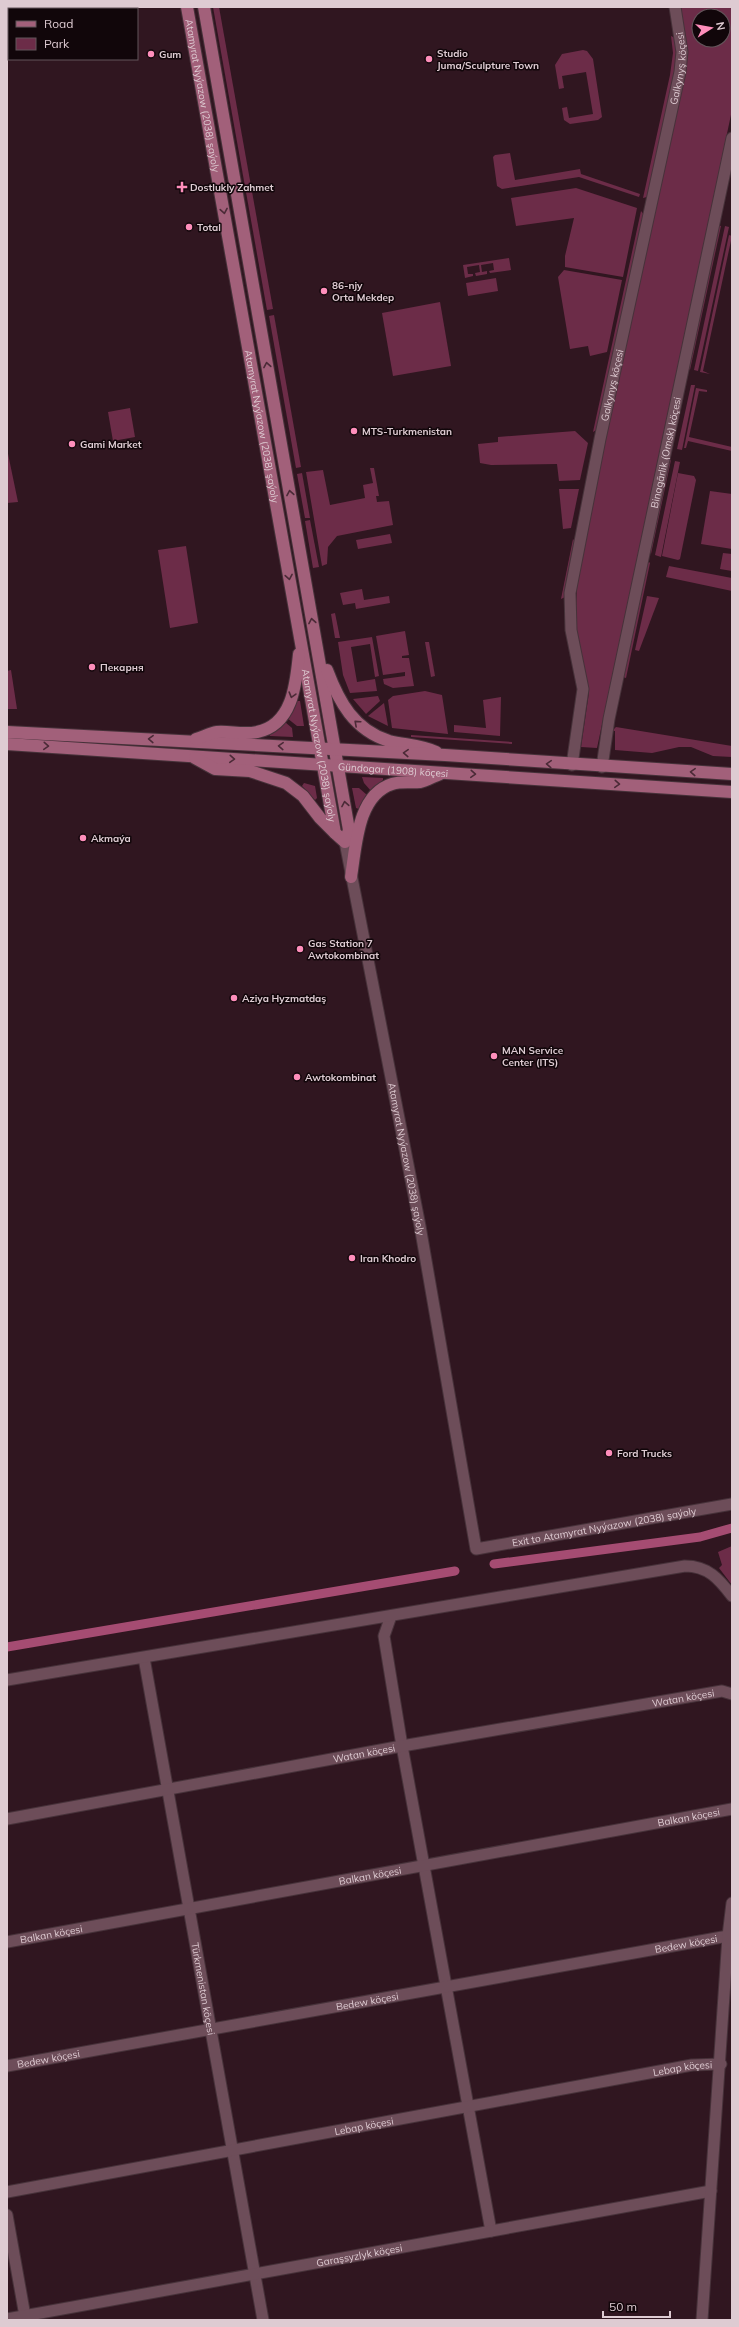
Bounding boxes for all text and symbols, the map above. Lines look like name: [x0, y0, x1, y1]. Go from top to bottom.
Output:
legend: [8, 8, 138, 60]
north arrow: [691, 8, 731, 48]
text: Road: [44, 16, 73, 31]
street label: Atamyrat Nyýazow (2038) şaýoly: [183, 18, 223, 174]
text: N: [713, 21, 728, 32]
street label: Galkynyş köçesi: [667, 31, 689, 106]
text: Park: [44, 36, 70, 51]
place label: Studio Juma/Sculpture Town: [437, 47, 539, 72]
place label: Gum: [159, 48, 181, 61]
marker: Gum: [146, 49, 156, 59]
marker: Studio Juma/Sculpture Town: [424, 54, 434, 64]
place label: Dostlukly Zahmet: [190, 181, 274, 194]
marker: Dostlukly Zahmet: [177, 182, 187, 192]
one-way arrow: [219, 208, 227, 214]
place label: Total: [197, 221, 221, 234]
marker: Total: [184, 222, 194, 232]
place label: 86-njy Orta Mekdep: [332, 279, 394, 304]
marker: 86-njy Orta Mekdep: [319, 286, 329, 296]
street label: Galkynyş köçesi: [598, 348, 626, 422]
street label: Atamyrat Nyýazow (2038) şaýoly: [242, 349, 282, 505]
one-way arrow: [263, 362, 272, 368]
street label: Binagärlik (Omsk) köçesi: [647, 396, 684, 509]
place label: MTS-Turkmenistan: [362, 425, 452, 438]
marker: MTS-Turkmenistan: [349, 426, 359, 436]
place label: Gami Market: [80, 438, 142, 451]
marker: Gami Market: [67, 439, 77, 449]
one-way arrow: [286, 490, 295, 496]
one-way arrow: [284, 574, 293, 580]
one-way arrow: [309, 618, 317, 624]
place label: Пекарня: [100, 661, 144, 674]
marker: Пекарня: [87, 662, 97, 672]
street label: Atamyrat Nyýazow (2038) şaýoly: [299, 668, 339, 823]
one-way arrow: [288, 691, 297, 698]
one-way arrow: [354, 720, 362, 728]
one-way arrow: [148, 735, 154, 744]
one-way arrow: [43, 742, 49, 751]
one-way arrow: [278, 742, 284, 750]
one-way arrow: [403, 749, 409, 758]
one-way arrow: [228, 754, 235, 763]
street label: Gündogar (1908) köçesi: [338, 759, 449, 780]
one-way arrow: [546, 759, 552, 768]
one-way arrow: [690, 768, 696, 776]
one-way arrow: [470, 770, 476, 779]
one-way arrow: [614, 780, 620, 789]
one-way arrow: [341, 801, 350, 807]
place label: Аkmaýa: [91, 832, 131, 845]
marker: Аkmaýa: [78, 833, 88, 843]
place label: Gas Station 7 Awtokombinat: [308, 937, 379, 962]
marker: Gas Station 7 Awtokombinat: [295, 944, 305, 954]
place label: Aziya Hyzmatdaş: [242, 992, 326, 1005]
marker: Aziya Hyzmatdaş: [229, 993, 239, 1003]
place label: MAN Service Center (ITS): [502, 1044, 564, 1069]
marker: MAN Service Center (ITS): [489, 1051, 499, 1061]
place label: Awtokombinat: [305, 1071, 376, 1084]
marker: Awtokombinat: [292, 1072, 302, 1082]
street label: Atamyrat Nyýazow (2038) şaýoly: [386, 1082, 428, 1237]
place label: Iran Khodro: [360, 1252, 416, 1265]
marker: Iran Khodro: [347, 1253, 357, 1263]
place label: Ford Trucks: [617, 1447, 672, 1460]
marker: Ford Trucks: [604, 1448, 614, 1458]
street label: Exit to Atamyrat Nyýazow (2038) şaýoly: [511, 1504, 698, 1549]
street label: Watan köçesi: [651, 1686, 715, 1709]
street label: Watan köçesi: [332, 1741, 396, 1765]
street label: Balkan köçesi: [656, 1805, 721, 1829]
street label: Balkan köçesi: [338, 1863, 402, 1888]
street label: Balkan köçesi: [19, 1922, 84, 1946]
street label: Bedew köçesi: [654, 1932, 718, 1956]
street label: Türkmenistan köçesi: [189, 1941, 218, 2036]
street label: Bedew köçesi: [335, 1989, 400, 2013]
street label: Bedew köçesi: [16, 2047, 81, 2071]
street label: Lebap köçesi: [652, 2058, 712, 2079]
street label: Lebap köçesi: [333, 2114, 395, 2138]
street label: Garaşsyzlyk köçesi: [315, 2241, 403, 2269]
scale bar: [603, 2293, 670, 2319]
text: 50 m: [609, 2299, 637, 2314]

